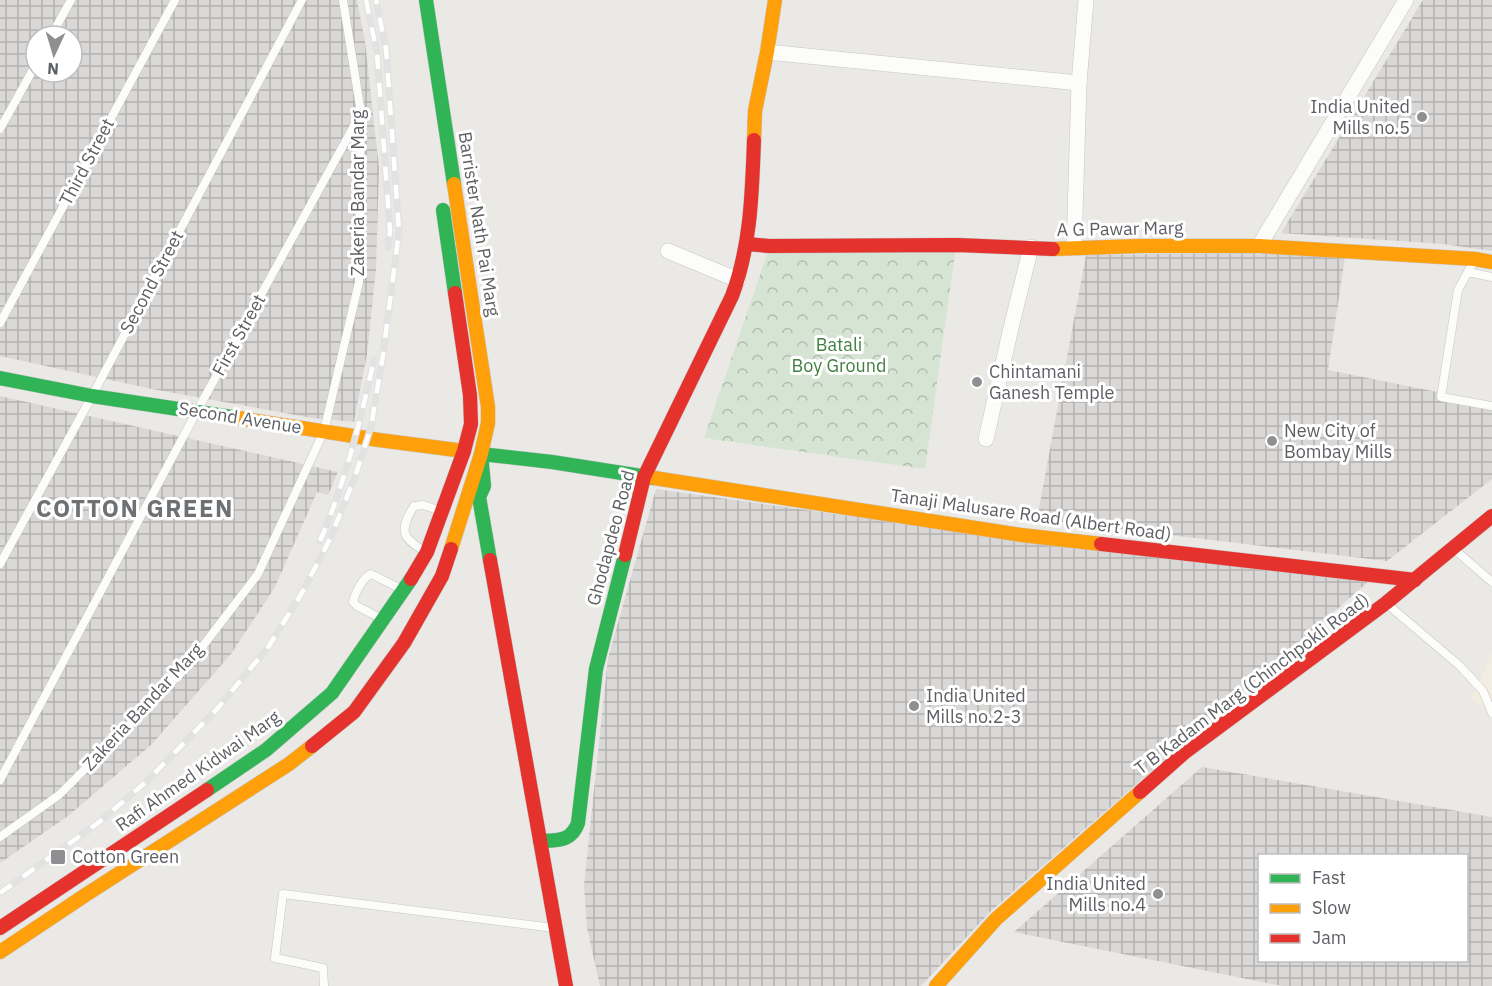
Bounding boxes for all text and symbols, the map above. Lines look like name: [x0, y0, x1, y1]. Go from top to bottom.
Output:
north arrow: [24, 24, 84, 84]
text: N: [46, 59, 59, 79]
place label: India United Mills no.5: [1310, 95, 1410, 139]
street label: Zakeria Bandar Marg: [346, 109, 369, 276]
marker: India United Mills no.5: [1415, 110, 1429, 124]
street label: Third Street: [54, 114, 119, 209]
street label: Barrister Nath Pai Marg: [454, 130, 506, 318]
street label: A G Pawar Marg: [1056, 216, 1184, 241]
street label: Second Street: [115, 226, 188, 337]
street label: First Street: [207, 290, 270, 380]
park label: Batali Boy Ground: [792, 333, 886, 377]
place label: Chintamani Ganesh Temple: [989, 360, 1115, 404]
marker: Chintamani Ganesh Temple: [970, 375, 984, 389]
street label: Second Avenue: [177, 396, 303, 439]
place label: New City of Bombay Mills: [1284, 419, 1392, 463]
marker: New City of Bombay Mills: [1265, 434, 1279, 448]
street label: Ghodapdeo Road: [581, 468, 640, 608]
street label: Tanaji Malusare Road (Albert Road): [889, 483, 1173, 546]
district label: COTTON GREEN: [36, 492, 234, 524]
street label: T B Kadam Marg (Chinchpokli Road): [1130, 588, 1374, 779]
street label: Zakeria Bandar Marg: [77, 638, 208, 775]
place label: India United Mills no.2-3: [926, 684, 1026, 728]
marker: India United Mills no.2-3: [907, 699, 921, 713]
street label: Rafi Ahmed Kidwai Marg: [111, 705, 285, 836]
place label: Cotton Green: [72, 845, 179, 868]
marker: Cotton Green: [49, 848, 67, 866]
legend: [1258, 854, 1468, 962]
text: Fast: [1312, 866, 1346, 889]
place label: India United Mills no.4: [1046, 872, 1146, 916]
marker: India United Mills no.4: [1151, 887, 1165, 901]
text: Slow: [1312, 896, 1351, 919]
text: Jam: [1312, 926, 1347, 949]

